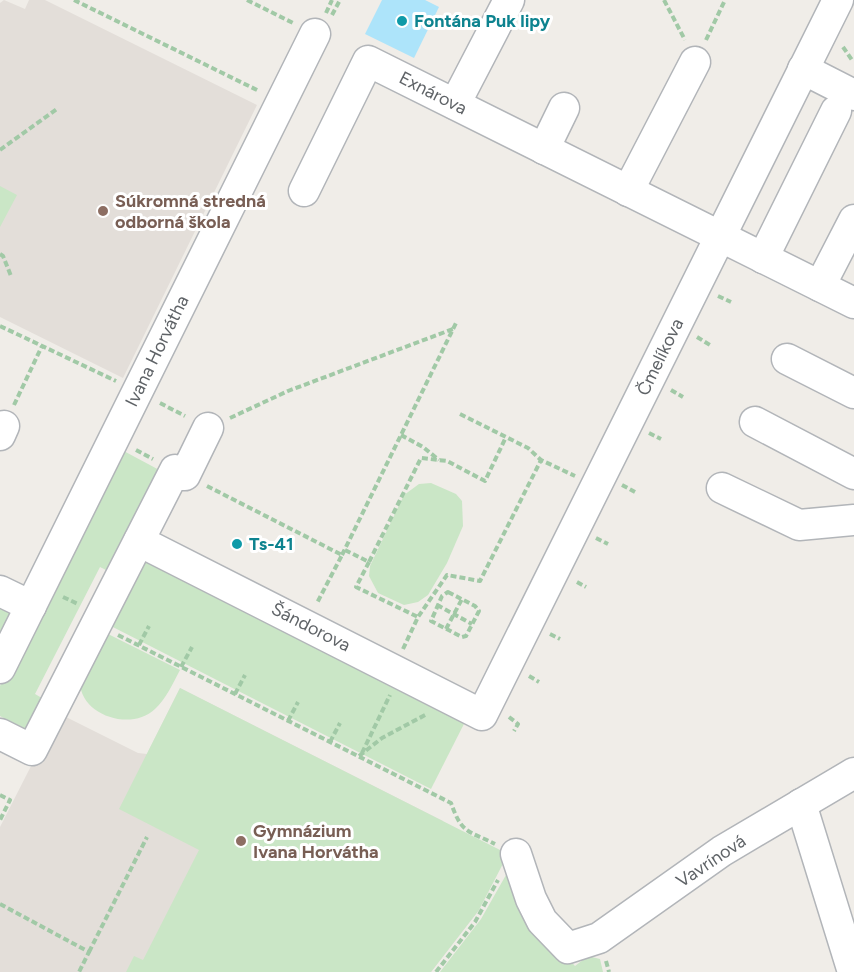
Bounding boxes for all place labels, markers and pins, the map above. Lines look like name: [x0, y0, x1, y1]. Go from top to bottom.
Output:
place label: Fontána Puk lipy: [414, 10, 551, 32]
marker: Fontána Puk lipy: [395, 14, 409, 28]
place label: Súkromná stredná odborná škola: [115, 190, 266, 233]
marker: Súkromná stredná odborná škola: [96, 204, 110, 218]
place label: Ts-41: [249, 533, 294, 555]
marker: Ts-41: [230, 537, 244, 551]
place label: Gymnázium Ivana Horvátha: [253, 820, 379, 863]
marker: Gymnázium Ivana Horvátha: [234, 834, 248, 848]

